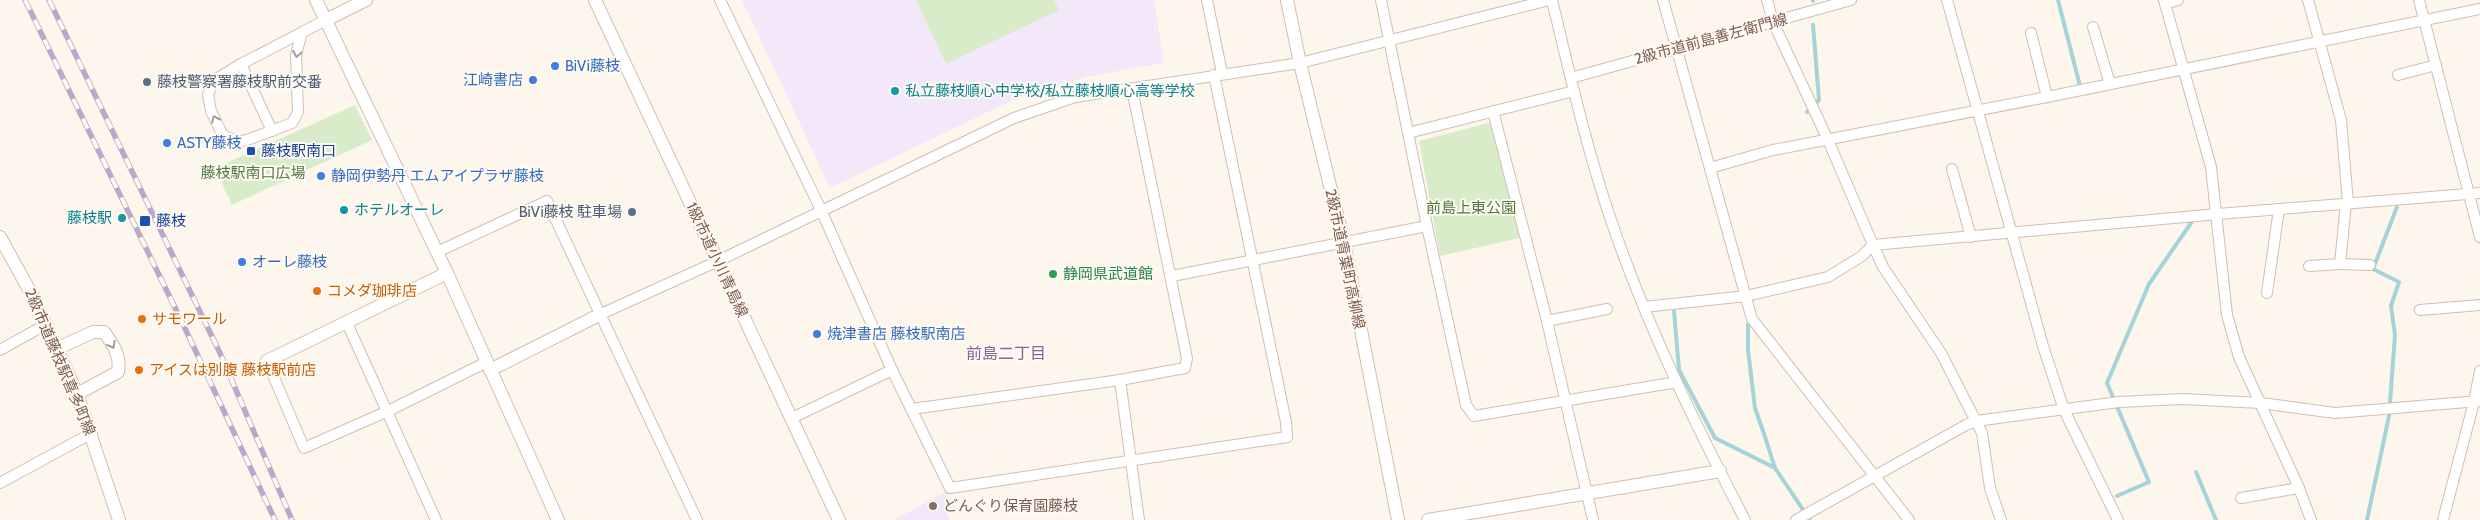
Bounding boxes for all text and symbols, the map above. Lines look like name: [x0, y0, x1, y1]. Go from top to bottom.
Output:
street label: 2級市道前島善左衛門線: [1632, 10, 1790, 68]
one-way arrow: [293, 49, 303, 58]
place label: BiVi藤枝: [565, 57, 620, 75]
marker: BiVi藤枝: [549, 60, 561, 72]
place label: 江崎書店: [463, 71, 523, 89]
place label: 藤枝警察署藤枝駅前交番: [157, 73, 322, 91]
marker: 江崎書店: [527, 74, 539, 86]
marker: 藤枝警察署藤枝駅前交番: [141, 76, 153, 88]
place label: 私立藤枝順心中学校/私立藤枝順心高等学校: [905, 82, 1195, 100]
marker: 私立藤枝順心中学校/私立藤枝順心高等学校: [889, 85, 901, 97]
one-way arrow: [210, 115, 221, 124]
place label: ASTY藤枝: [177, 134, 242, 152]
marker: ASTY藤枝: [161, 137, 173, 149]
place label: 藤枝駅南口: [261, 142, 336, 160]
marker: 藤枝駅南口: [245, 145, 257, 157]
park label: 藤枝駅南口広場: [200, 164, 306, 182]
place label: 静岡伊勢丹 エムアイプラザ藤枝: [331, 167, 544, 185]
marker: 静岡伊勢丹 エムアイプラザ藤枝: [315, 170, 327, 182]
street label: 2級市道青葉町高柳線: [1321, 187, 1369, 331]
park label: 前島上東公園: [1426, 199, 1516, 217]
street label: 1級市道小川青島線: [682, 200, 752, 320]
place label: ホテルオーレ: [354, 201, 444, 219]
place label: BiVi藤枝 駐車場: [519, 203, 622, 221]
marker: ホテルオーレ: [338, 204, 350, 216]
marker: BiVi藤枝 駐車場: [626, 206, 638, 218]
place label: 藤枝駅: [67, 209, 112, 227]
marker: 藤枝駅: [116, 212, 128, 224]
place label: 藤枝: [156, 212, 186, 230]
marker: 藤枝: [138, 214, 152, 228]
place label: オーレ藤枝: [252, 253, 327, 271]
marker: オーレ藤枝: [236, 256, 248, 268]
place label: 静岡県武道館: [1063, 265, 1153, 283]
marker: 静岡県武道館: [1047, 268, 1059, 280]
place label: コメダ珈琲店: [327, 282, 417, 300]
marker: コメダ珈琲店: [311, 285, 323, 297]
street label: 2級市道藤枝駅喜多町線: [21, 286, 99, 438]
place label: サモワール: [152, 310, 227, 328]
marker: サモワール: [136, 313, 148, 325]
place label: 焼津書店 藤枝駅南店: [827, 325, 965, 343]
marker: 焼津書店 藤枝駅南店: [811, 328, 823, 340]
one-way arrow: [106, 340, 116, 349]
district label: 前島二丁目: [966, 344, 1046, 363]
place label: アイスは別腹 藤枝駅前店: [149, 361, 316, 379]
marker: アイスは別腹 藤枝駅前店: [133, 364, 145, 376]
place label: どんぐり保育園藤枝: [943, 497, 1078, 515]
marker: どんぐり保育園藤枝: [927, 500, 939, 512]

